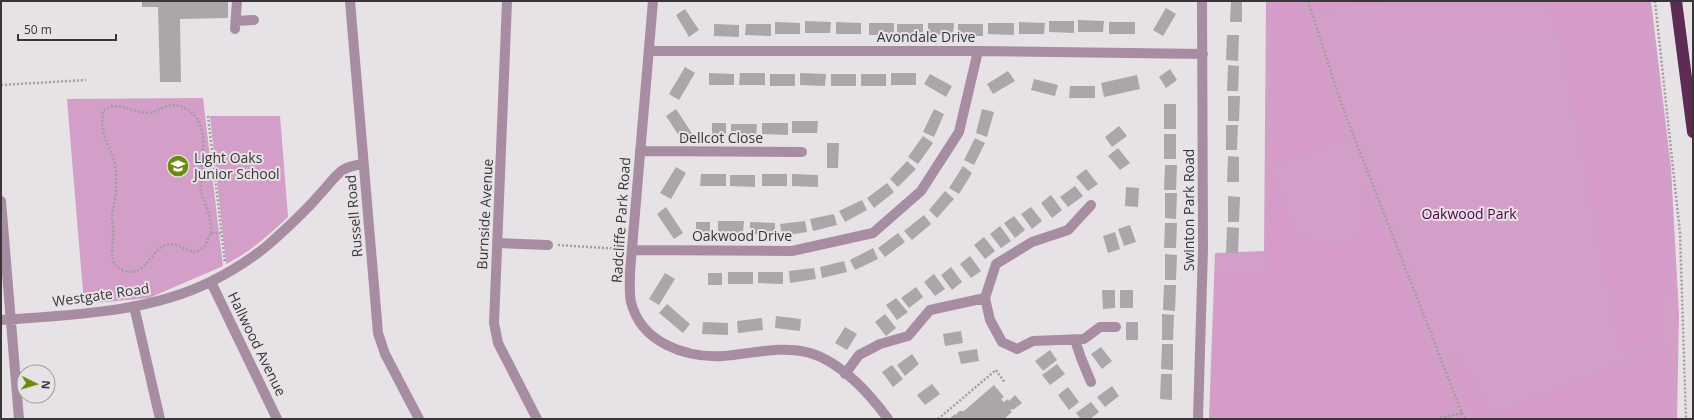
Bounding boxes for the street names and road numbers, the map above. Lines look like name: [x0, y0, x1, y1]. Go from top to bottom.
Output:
street label: Avondale Drive: [877, 27, 975, 46]
street label: Dellcot Close: [679, 128, 763, 147]
street label: Swinton Park Road: [1179, 149, 1198, 271]
street label: Radcliffe Park Road: [607, 156, 634, 283]
street label: Burnside Avenue: [472, 158, 497, 270]
street label: Russell Road: [340, 174, 367, 258]
street label: Oakwood Drive: [692, 226, 792, 245]
street label: Westgate Road: [51, 278, 151, 311]
street label: Hallwood Avenue: [224, 288, 291, 399]

